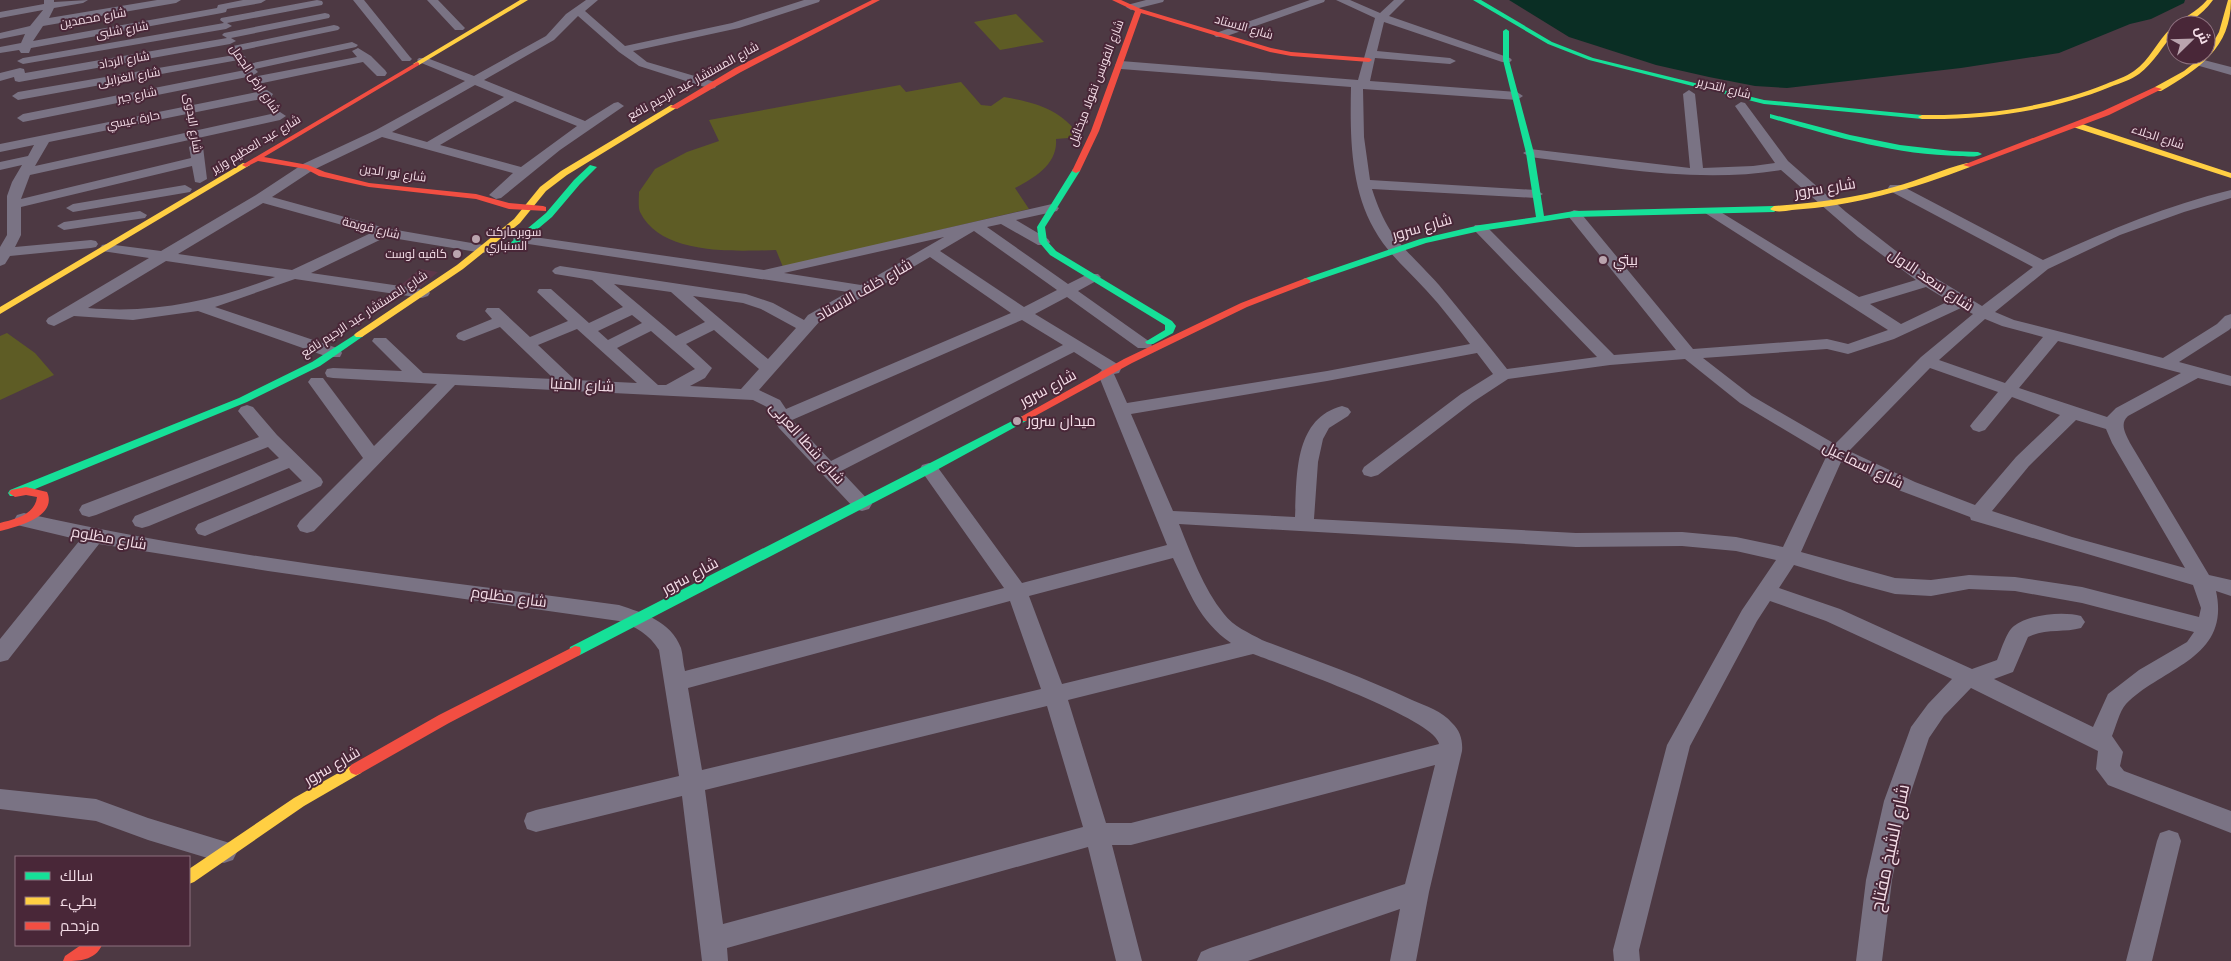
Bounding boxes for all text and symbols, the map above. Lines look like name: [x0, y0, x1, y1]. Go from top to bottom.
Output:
street label: شارع محمدين: [58, 4, 128, 32]
street label: شارع الاستاد: [1213, 11, 1275, 43]
north arrow: [2166, 15, 2216, 65]
street label: شارع شلبى: [94, 17, 150, 43]
street label: شارع الفونس نقولا ميخائيل: [1064, 17, 1128, 149]
text: ش: [2190, 23, 2215, 47]
street label: شارع المستشار عبد الرحيم نافع: [624, 38, 762, 124]
street label: شارع ارض الجمل: [226, 41, 284, 117]
street label: شارع الرداد: [97, 48, 151, 72]
street label: شارع الغرابلى: [97, 64, 162, 90]
street label: شارع التحرير: [1694, 73, 1753, 102]
street label: شارع جبر: [115, 83, 158, 107]
street label: شارع البدوى: [180, 92, 206, 154]
street label: حارة عيسي: [105, 107, 161, 135]
street label: شارع عبد العظيم وزير: [207, 111, 304, 178]
street label: شارع الجلاء: [2130, 121, 2187, 153]
street label: شارع نور الدين: [359, 160, 427, 186]
street label: شارع سرور: [1792, 173, 1857, 204]
street label: شارع سرور: [1389, 209, 1455, 246]
street label: شارع قويمة: [341, 213, 402, 243]
place label: سوبرماركت السنباري: [486, 224, 541, 256]
marker: سوبرماركت السنباري: [470, 233, 482, 245]
street label: شارع سعد الاول: [1884, 244, 1977, 317]
place label: كافيه لوست: [385, 246, 447, 262]
marker: كافيه لوست: [451, 248, 463, 260]
place label: بيتي: [1613, 250, 1638, 272]
street label: شارع خلف الاستاد: [812, 254, 916, 326]
marker: بيتي: [1597, 254, 1609, 266]
street label: شارع المستشار عبد الرحيم نافع: [298, 267, 430, 361]
street label: شارع سرور: [1015, 365, 1080, 413]
street label: شارع المنيا: [549, 373, 615, 398]
street label: شارع شطا العربى: [764, 398, 849, 489]
place label: ميدان سرور: [1026, 411, 1096, 431]
marker: ميدان سرور: [1011, 415, 1023, 427]
street label: شارع اسماعيل: [1819, 437, 1907, 494]
street label: شارع مظلوم: [69, 522, 148, 555]
street label: شارع سرور: [657, 553, 722, 601]
street label: شارع مظلوم: [470, 582, 548, 613]
street label: شارع سرور: [299, 742, 364, 791]
street label: شارع الشيخ مفتاح: [1865, 782, 1915, 914]
legend: [15, 856, 190, 946]
text: سالك: [60, 866, 93, 886]
text: بطيء: [60, 891, 97, 913]
text: مزدحم: [60, 916, 100, 936]

